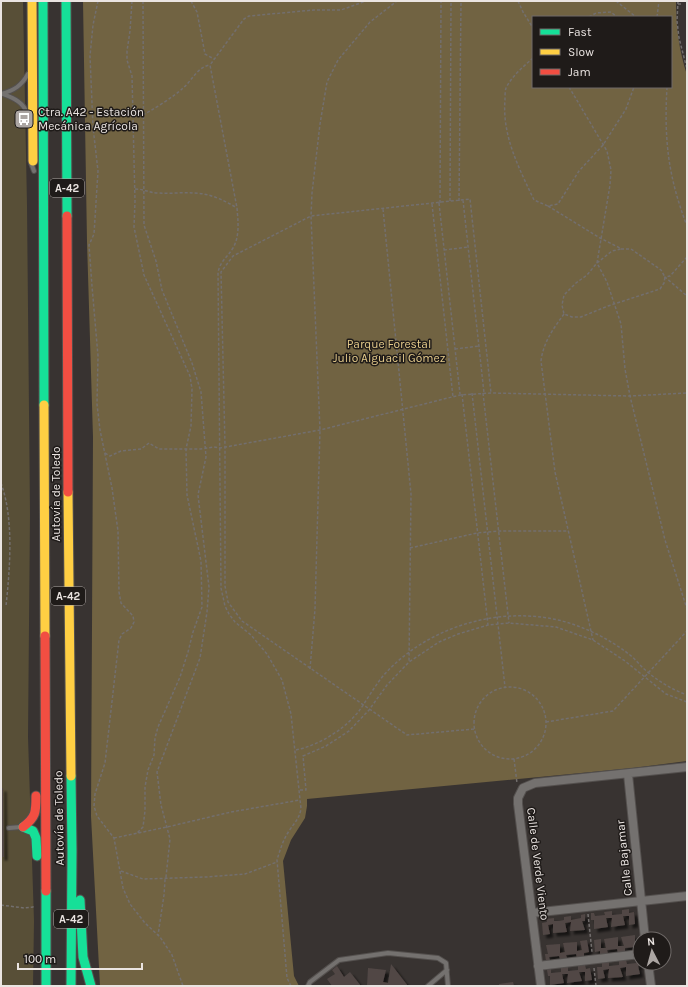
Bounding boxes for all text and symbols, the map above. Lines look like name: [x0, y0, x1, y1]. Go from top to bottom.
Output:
legend: [532, 16, 672, 88]
text: Fast: [568, 25, 592, 39]
text: Slow: [568, 45, 594, 59]
text: Jam: [568, 65, 591, 79]
place label: Ctra. A42 - Estación Mecánica Agrícola: [38, 105, 144, 133]
bus stop icon: Ctra. A42 - Estación Mecánica Agrícola: [13, 108, 35, 130]
road number: A-42: [50, 179, 84, 197]
park label: Parque Forestal Julio Alguacil Gómez: [333, 337, 446, 365]
street label: Autovía de Toledo: [49, 446, 63, 542]
road number: A-42: [51, 587, 85, 605]
street label: Autovía de Toledo: [51, 770, 67, 866]
street label: Calle de Verde Viento: [524, 807, 552, 921]
street label: Calle Bajamar: [613, 819, 635, 897]
road number: A-42: [54, 910, 88, 928]
north arrow: [632, 931, 672, 971]
text: N: [646, 935, 656, 948]
scale bar: [18, 945, 142, 971]
text: 100 m: [24, 952, 56, 966]

